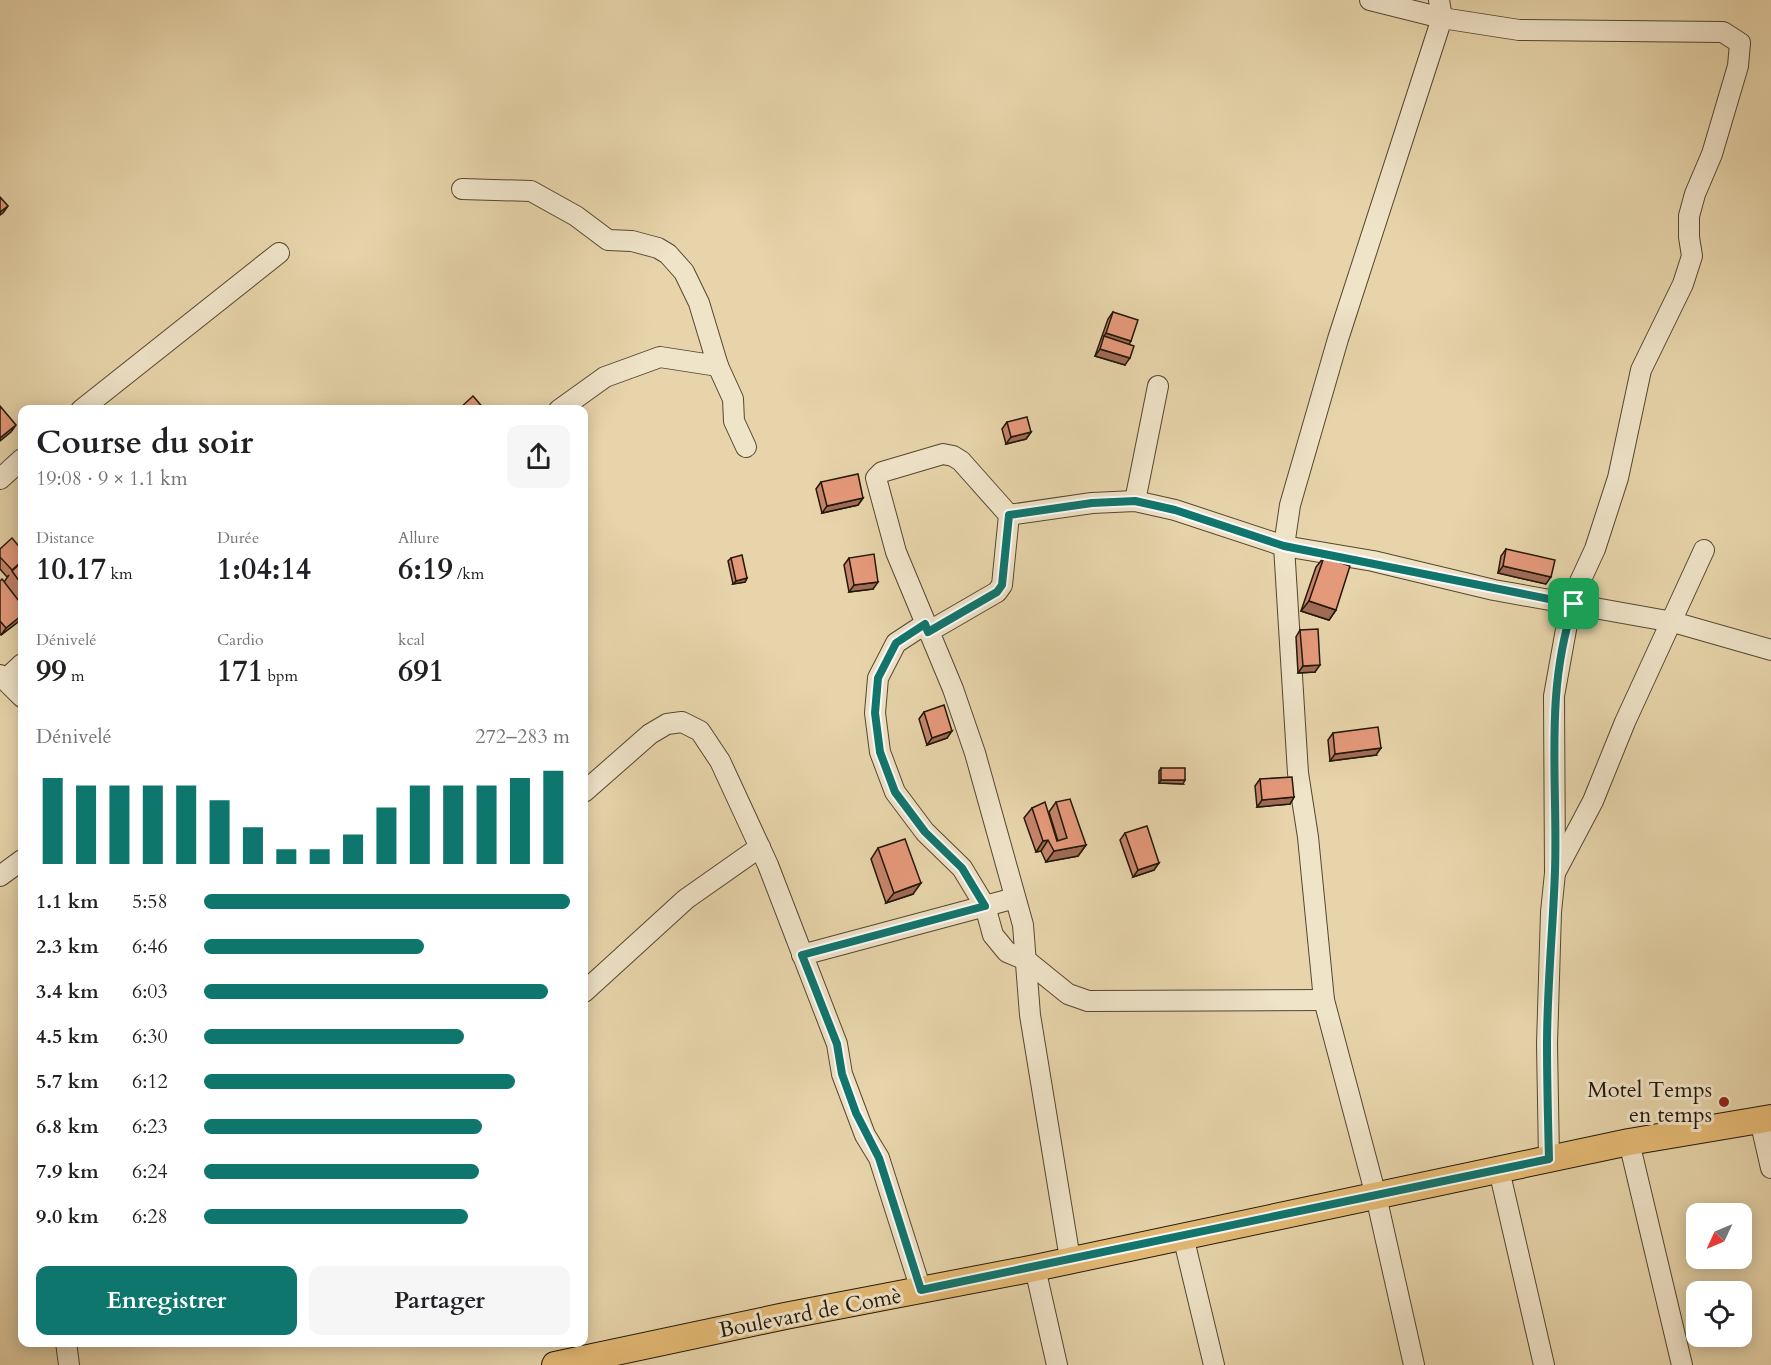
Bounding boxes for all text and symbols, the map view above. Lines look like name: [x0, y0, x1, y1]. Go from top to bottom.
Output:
text: Course du soir: [36, 420, 253, 465]
button: share: [507, 425, 570, 488]
text: 19:08 · 9 × 1.1 km: [36, 465, 188, 492]
text: Distance: [36, 527, 94, 549]
text: Durée: [217, 527, 259, 549]
text: Allure: [398, 527, 439, 549]
text: 10.17: [36, 549, 106, 590]
text: 1:04:14: [217, 549, 311, 590]
text: 6:19: [398, 549, 453, 590]
text: km: [106, 563, 133, 585]
text: /km: [453, 563, 484, 585]
pin: [1548, 578, 1599, 629]
icon: arrive: [1557, 587, 1590, 620]
text: Dénivelé: [36, 629, 97, 651]
text: Cardio: [217, 629, 264, 651]
text: kcal: [398, 629, 425, 651]
text: 99: [36, 651, 67, 692]
text: 171: [217, 651, 263, 692]
text: 691: [398, 651, 444, 692]
text: m: [67, 665, 85, 687]
text: bpm: [263, 665, 298, 687]
text: Dénivelé: [36, 723, 112, 750]
text: 272–283 m: [475, 723, 570, 750]
text: 1.1 km: [36, 888, 99, 915]
text: 5:58: [132, 888, 168, 915]
text: 2.3 km: [36, 933, 99, 960]
text: 6:46: [132, 933, 168, 960]
text: 3.4 km: [36, 978, 99, 1005]
text: 6:03: [132, 978, 168, 1005]
text: 4.5 km: [36, 1023, 99, 1050]
text: 6:30: [132, 1023, 168, 1050]
text: 5.7 km: [36, 1068, 99, 1095]
text: 6:12: [132, 1068, 168, 1095]
place label: Motel Temps en temps: [1587, 1075, 1712, 1130]
marker: Motel Temps en temps: [1717, 1095, 1731, 1109]
text: 6.8 km: [36, 1113, 99, 1140]
text: 6:23: [132, 1113, 168, 1140]
text: 7.9 km: [36, 1158, 99, 1185]
text: 6:24: [132, 1158, 168, 1185]
text: 9.0 km: [36, 1203, 99, 1230]
text: 6:28: [132, 1203, 168, 1230]
north arrow: [1686, 1203, 1752, 1269]
map controls: [1686, 1203, 1752, 1347]
button: Enregistrer: [36, 1266, 297, 1335]
button: Partager: [309, 1266, 570, 1335]
street label: Boulevard de Comè: [716, 1281, 904, 1345]
button: locate: [1686, 1281, 1752, 1347]

